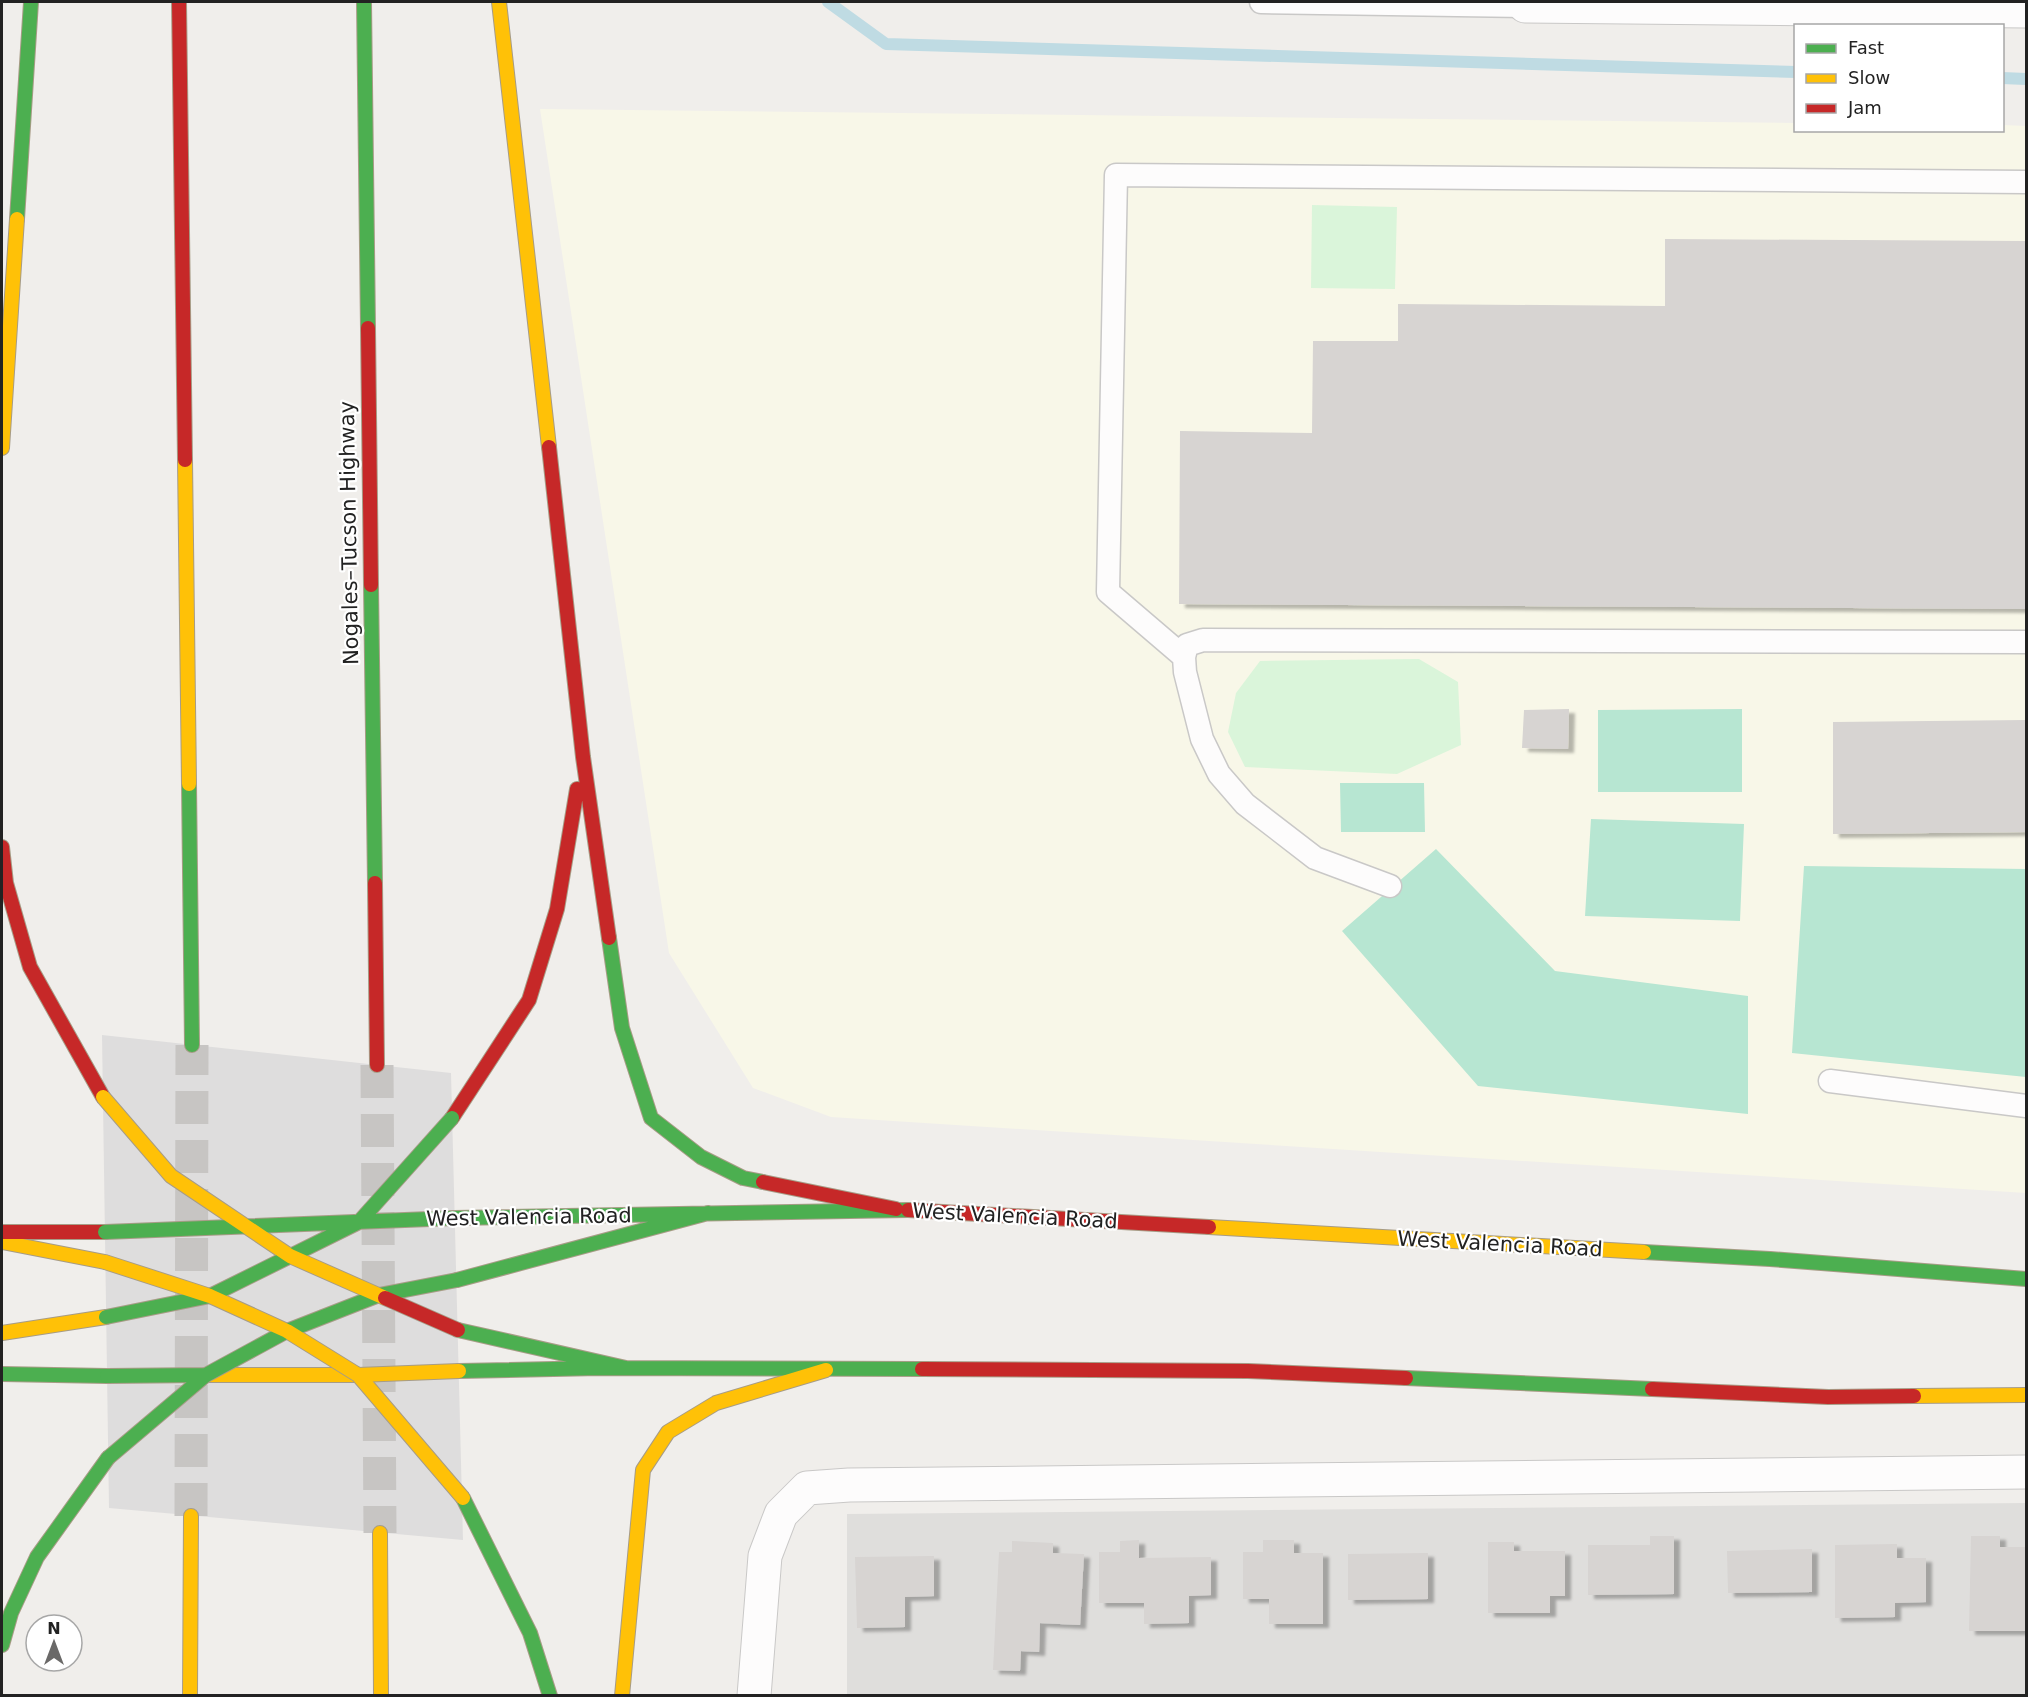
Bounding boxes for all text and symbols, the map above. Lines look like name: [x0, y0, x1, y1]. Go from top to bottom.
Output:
legend: [1794, 24, 2004, 132]
text: Fast: [1848, 37, 1884, 58]
text: Slow: [1848, 67, 1890, 88]
text: Jam: [1847, 97, 1882, 118]
street label: Nogales–Tucson Highway: [335, 401, 363, 665]
street label: West Valencia Road: [912, 1199, 1118, 1233]
street label: West Valencia Road: [426, 1203, 632, 1231]
street label: West Valencia Road: [1397, 1227, 1603, 1261]
north arrow: [24, 1613, 84, 1673]
text: N: [47, 1619, 61, 1638]

